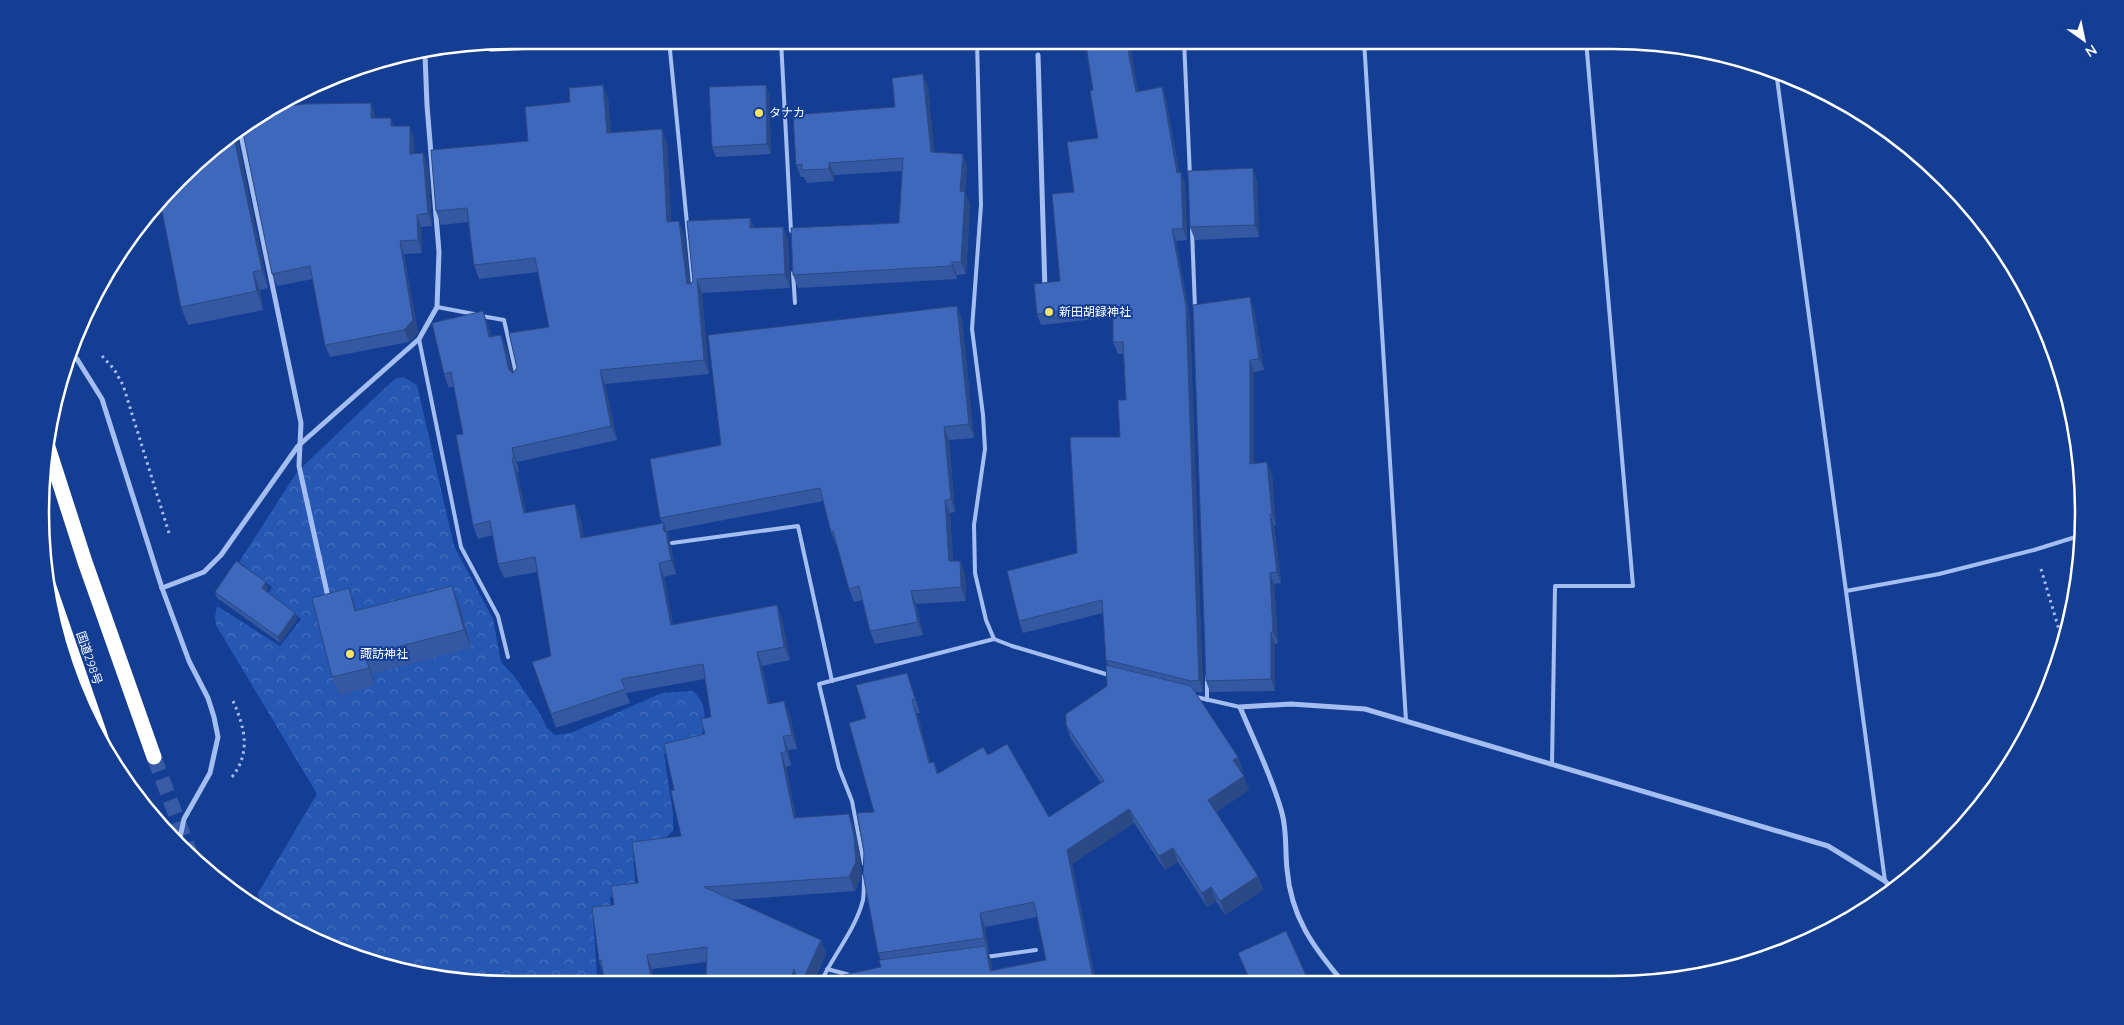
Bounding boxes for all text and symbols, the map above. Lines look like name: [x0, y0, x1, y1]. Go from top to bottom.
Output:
north arrow: [2059, 15, 2109, 65]
text: N: [2082, 41, 2100, 61]
place label: タナカ: [769, 105, 805, 120]
marker: タナカ: [753, 107, 765, 119]
place label: 新田胡録神社: [1059, 304, 1131, 319]
marker: 新田胡録神社: [1043, 306, 1055, 318]
street label: 国道298号: [73, 629, 106, 687]
place label: 諏訪神社: [360, 646, 408, 661]
marker: 諏訪神社: [344, 648, 356, 660]

